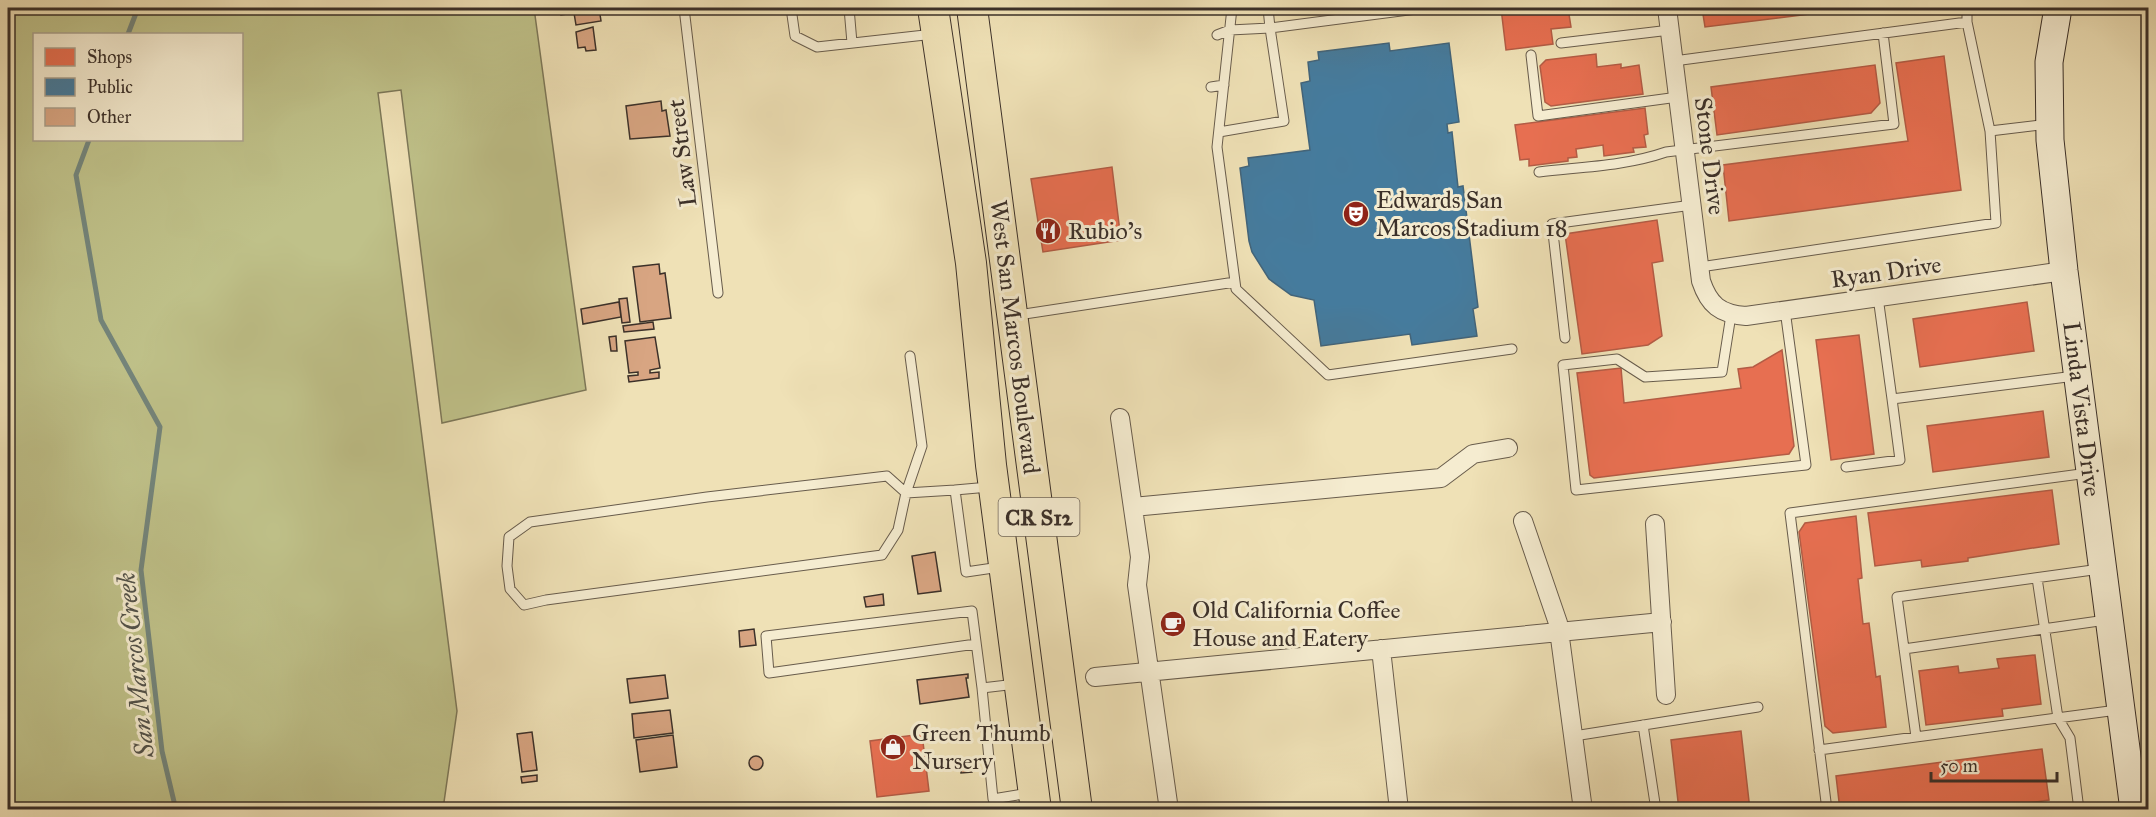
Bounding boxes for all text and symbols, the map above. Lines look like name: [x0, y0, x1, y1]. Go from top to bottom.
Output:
legend: [33, 33, 243, 141]
text: Shops: [87, 46, 132, 68]
text: Public: [87, 76, 133, 98]
street label: Stone Drive: [1688, 96, 1732, 217]
street label: Law Street: [660, 97, 703, 209]
text: Other: [87, 106, 132, 128]
place label: Edwards San Marcos Stadium 18: [1376, 185, 1567, 243]
street label: West San Marcos Boulevard: [983, 198, 1047, 476]
theatre icon: Edwards San Marcos Stadium 18: [1341, 199, 1371, 229]
restaurant icon: Rubio's: [1033, 216, 1063, 246]
place label: Rubio's: [1068, 216, 1142, 246]
street label: Ryan Drive: [1829, 249, 1943, 295]
street label: Linda Vista Drive: [2056, 320, 2108, 498]
road number: CR S12: [998, 498, 1080, 536]
water label: San Marcos Creek: [109, 571, 161, 760]
place label: Old California Coffee House and Eatery: [1192, 595, 1400, 653]
cafe icon: Old California Coffee House and Eatery: [1158, 609, 1188, 639]
place label: Green Thumb Nursery: [912, 718, 1051, 776]
shop icon: Green Thumb Nursery: [878, 732, 908, 762]
scale bar: [1931, 745, 2057, 783]
text: 50 m: [1940, 755, 1978, 777]

